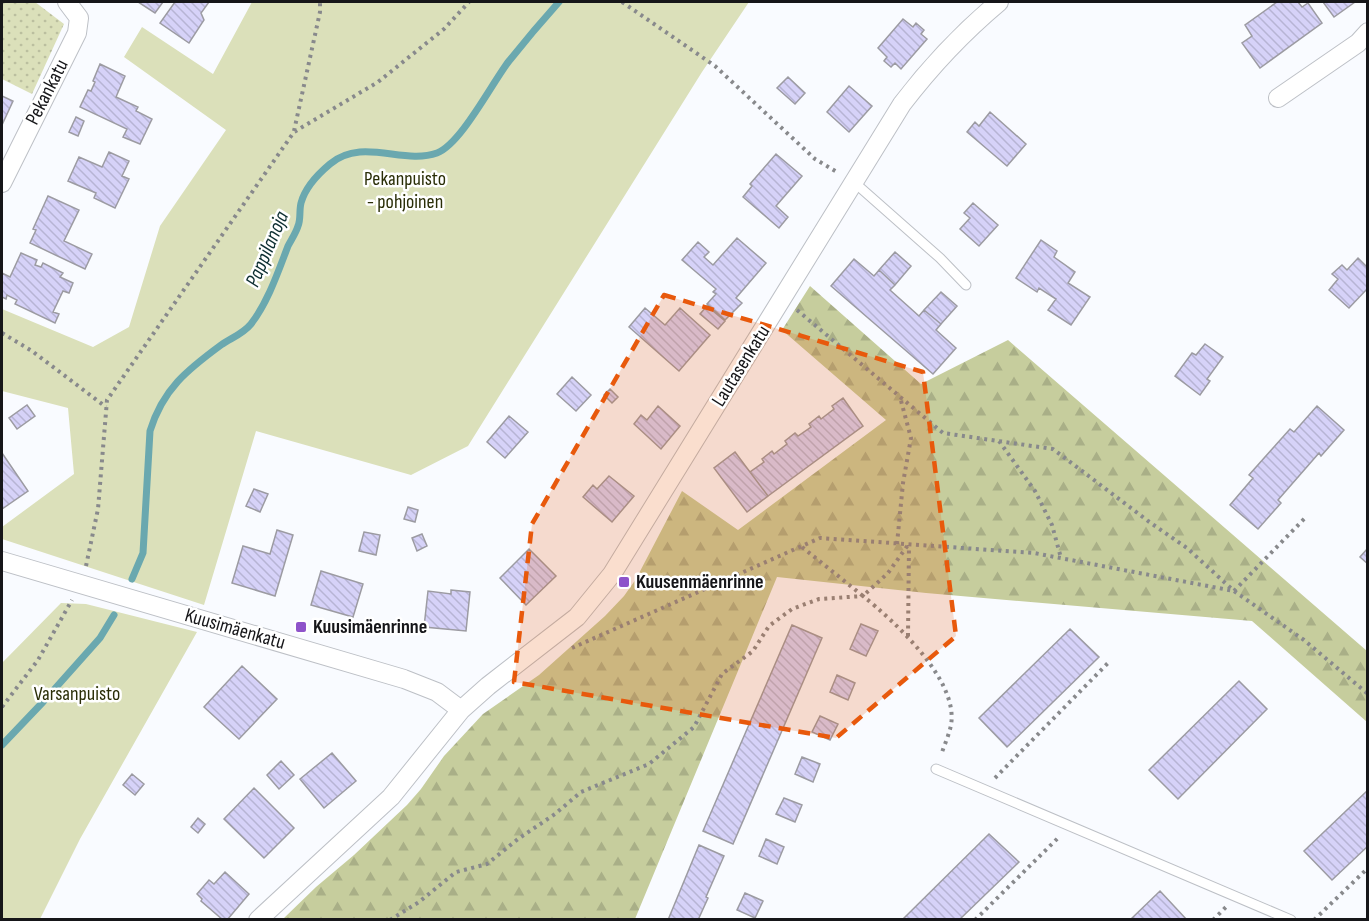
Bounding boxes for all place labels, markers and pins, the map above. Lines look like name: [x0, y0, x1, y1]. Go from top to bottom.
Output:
place label: Kuusenmäenrinne: [636, 570, 764, 594]
marker: Kuusenmäenrinne: [617, 575, 631, 589]
place label: Kuusimäenrinne: [313, 615, 427, 639]
marker: Kuusimäenrinne: [294, 620, 308, 634]

